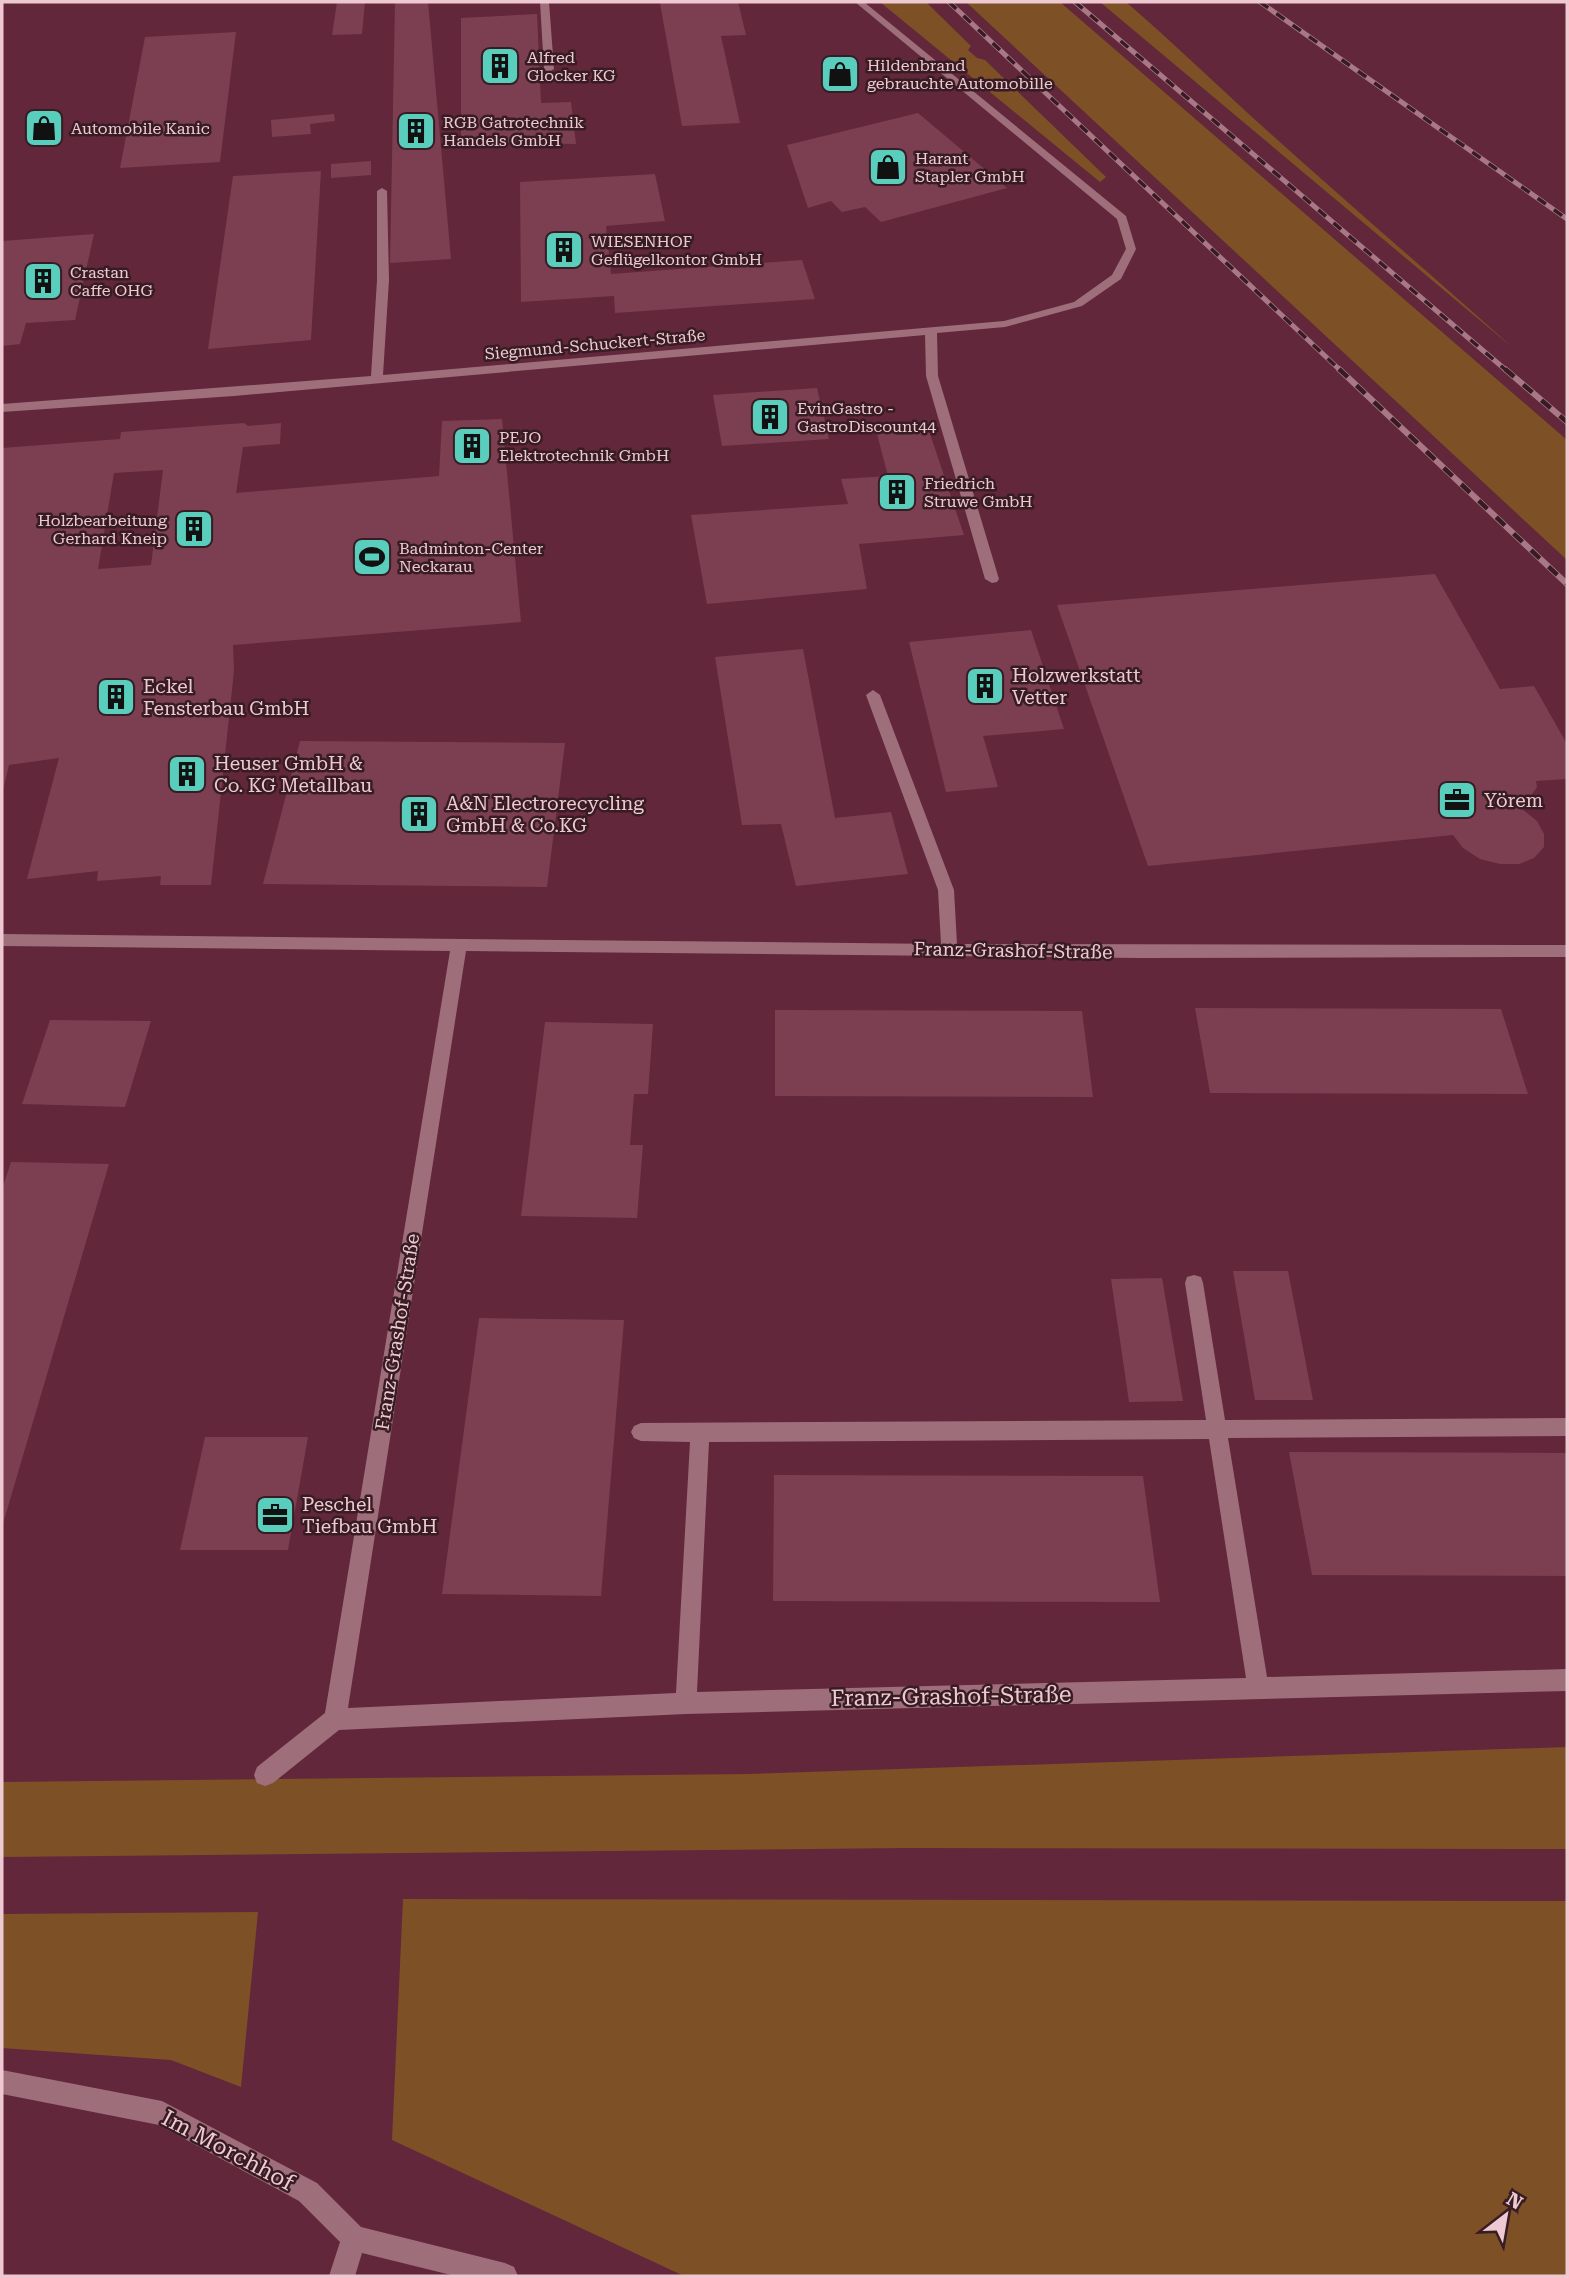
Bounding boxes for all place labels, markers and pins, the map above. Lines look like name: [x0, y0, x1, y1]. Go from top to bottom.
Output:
building icon: Alfred Glocker KG: [479, 45, 521, 87]
place label: Alfred Glocker KG: [527, 48, 616, 85]
shop icon: Hildenbrand gebrauchte Automobille: [819, 53, 861, 95]
place label: Hildenbrand gebrauchte Automobille: [867, 56, 1053, 93]
shop icon: Automobile Kanic: [23, 107, 65, 149]
building icon: RGB Gatrotechnik Handels GmbH: [395, 110, 437, 152]
place label: RGB Gatrotechnik Handels GmbH: [443, 113, 584, 150]
place label: Automobile Kanic: [71, 119, 210, 138]
shop icon: Harant Stapler GmbH: [867, 146, 909, 188]
place label: Harant Stapler GmbH: [915, 149, 1025, 186]
building icon: WIESENHOF Geflügelkontor GmbH: [543, 229, 585, 271]
place label: WIESENHOF Geflügelkontor GmbH: [591, 232, 762, 269]
building icon: Crastan Caffe OHG: [22, 260, 64, 302]
place label: Crastan Caffe OHG: [70, 263, 154, 300]
building icon: EvinGastro - GastroDiscount44: [749, 396, 791, 438]
place label: EvinGastro - GastroDiscount44: [797, 399, 936, 436]
building icon: PEJO Elektrotechnik GmbH: [451, 425, 493, 467]
place label: PEJO Elektrotechnik GmbH: [499, 428, 669, 465]
building icon: Friedrich Struwe GmbH: [876, 471, 918, 513]
place label: Friedrich Struwe GmbH: [924, 474, 1033, 511]
building icon: Holzbearbeitung Gerhard Kneip: [173, 508, 215, 550]
place label: Holzbearbeitung Gerhard Kneip: [38, 511, 168, 548]
sports icon: Badminton-Center Neckarau: [351, 536, 393, 578]
place label: Badminton-Center Neckarau: [399, 539, 544, 576]
place label: Holzwerkstatt Vetter: [1012, 664, 1140, 709]
building icon: Holzwerkstatt Vetter: [964, 665, 1006, 707]
place label: Eckel Fensterbau GmbH: [143, 675, 309, 720]
building icon: Eckel Fensterbau GmbH: [95, 676, 137, 718]
place label: Heuser GmbH & Co. KG Metallbau: [214, 752, 372, 797]
building icon: Heuser GmbH & Co. KG Metallbau: [166, 753, 208, 795]
office icon: Yörem: [1436, 779, 1478, 821]
place label: Yörem: [1484, 789, 1543, 812]
place label: A&N Electrorecycling GmbH & Co.KG: [446, 792, 644, 837]
building icon: A&N Electrorecycling GmbH & Co.KG: [398, 793, 440, 835]
place label: Peschel Tiefbau GmbH: [302, 1493, 437, 1538]
office icon: Peschel Tiefbau GmbH: [254, 1494, 296, 1536]

